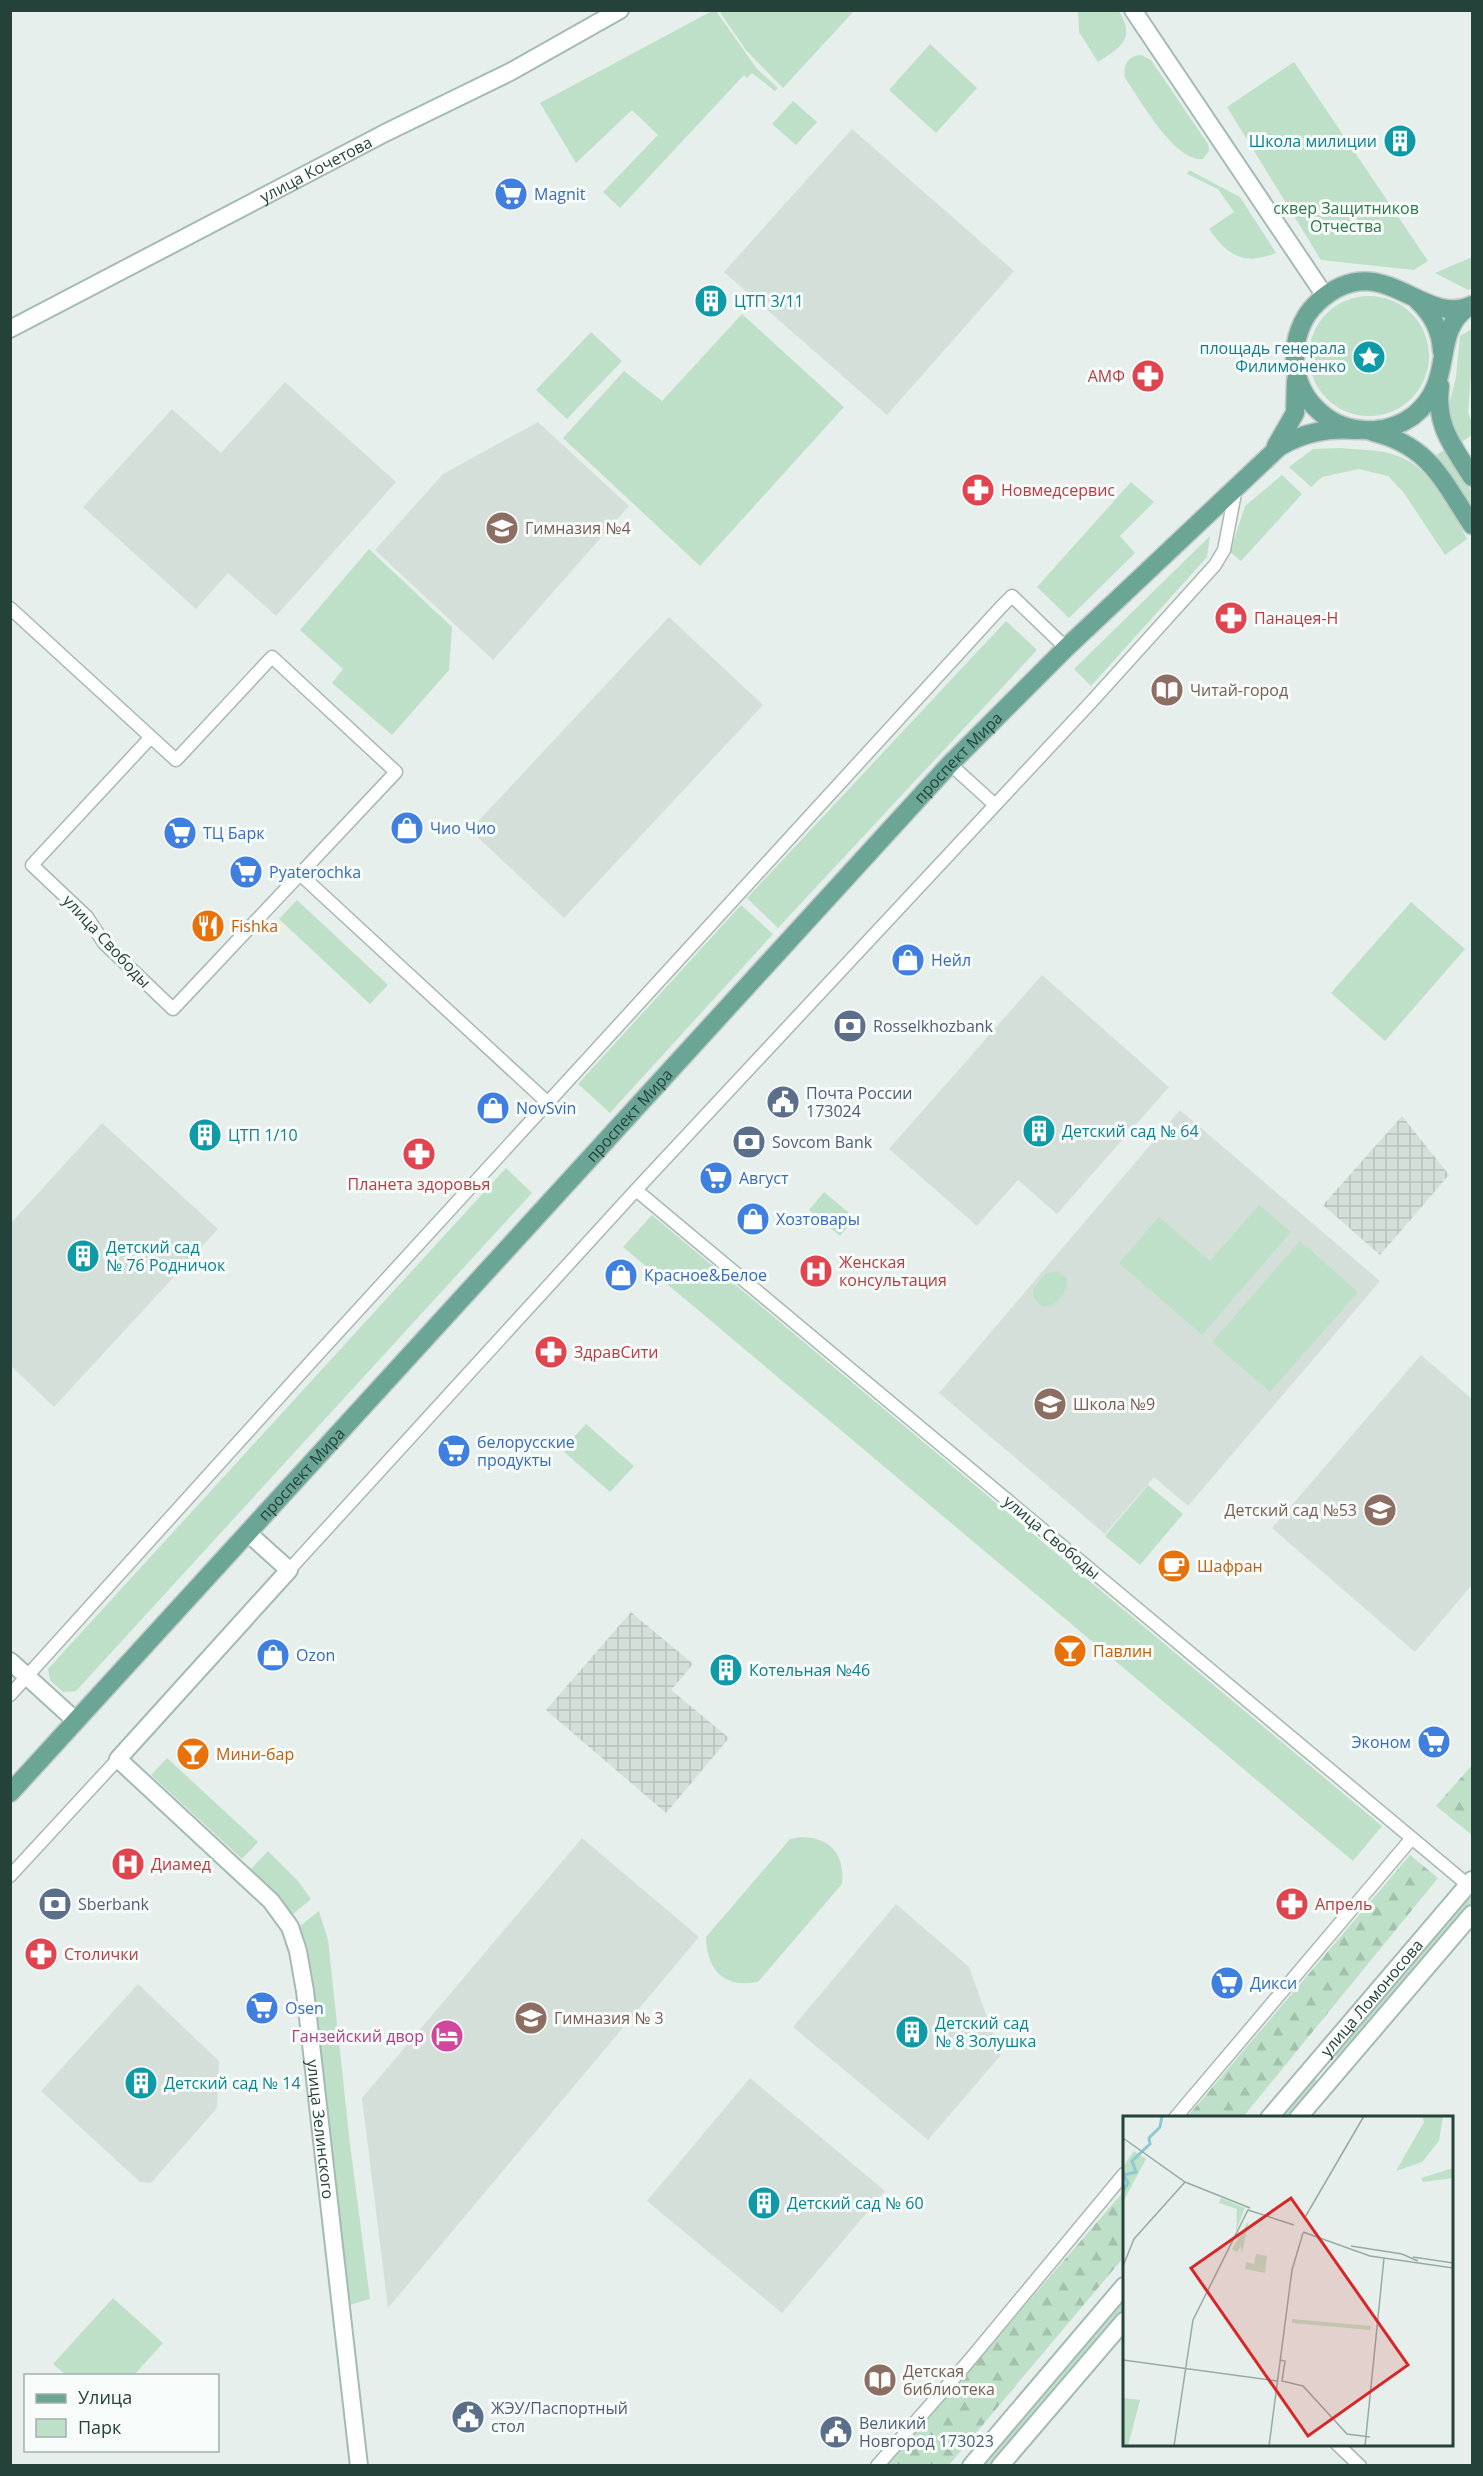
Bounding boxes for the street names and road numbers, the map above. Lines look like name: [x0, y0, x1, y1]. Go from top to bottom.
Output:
street label: улица Кочетова: [256, 131, 376, 208]
street label: проспект Мира: [909, 707, 1007, 808]
street label: улица Свободы: [58, 890, 156, 992]
street label: проспект Мира: [581, 1064, 677, 1167]
street label: проспект Мира: [253, 1423, 350, 1525]
street label: улица Свободы: [999, 1490, 1105, 1584]
street label: улица Ломоносова: [1315, 1934, 1428, 2061]
street label: улица Зелинского: [302, 2058, 340, 2200]

